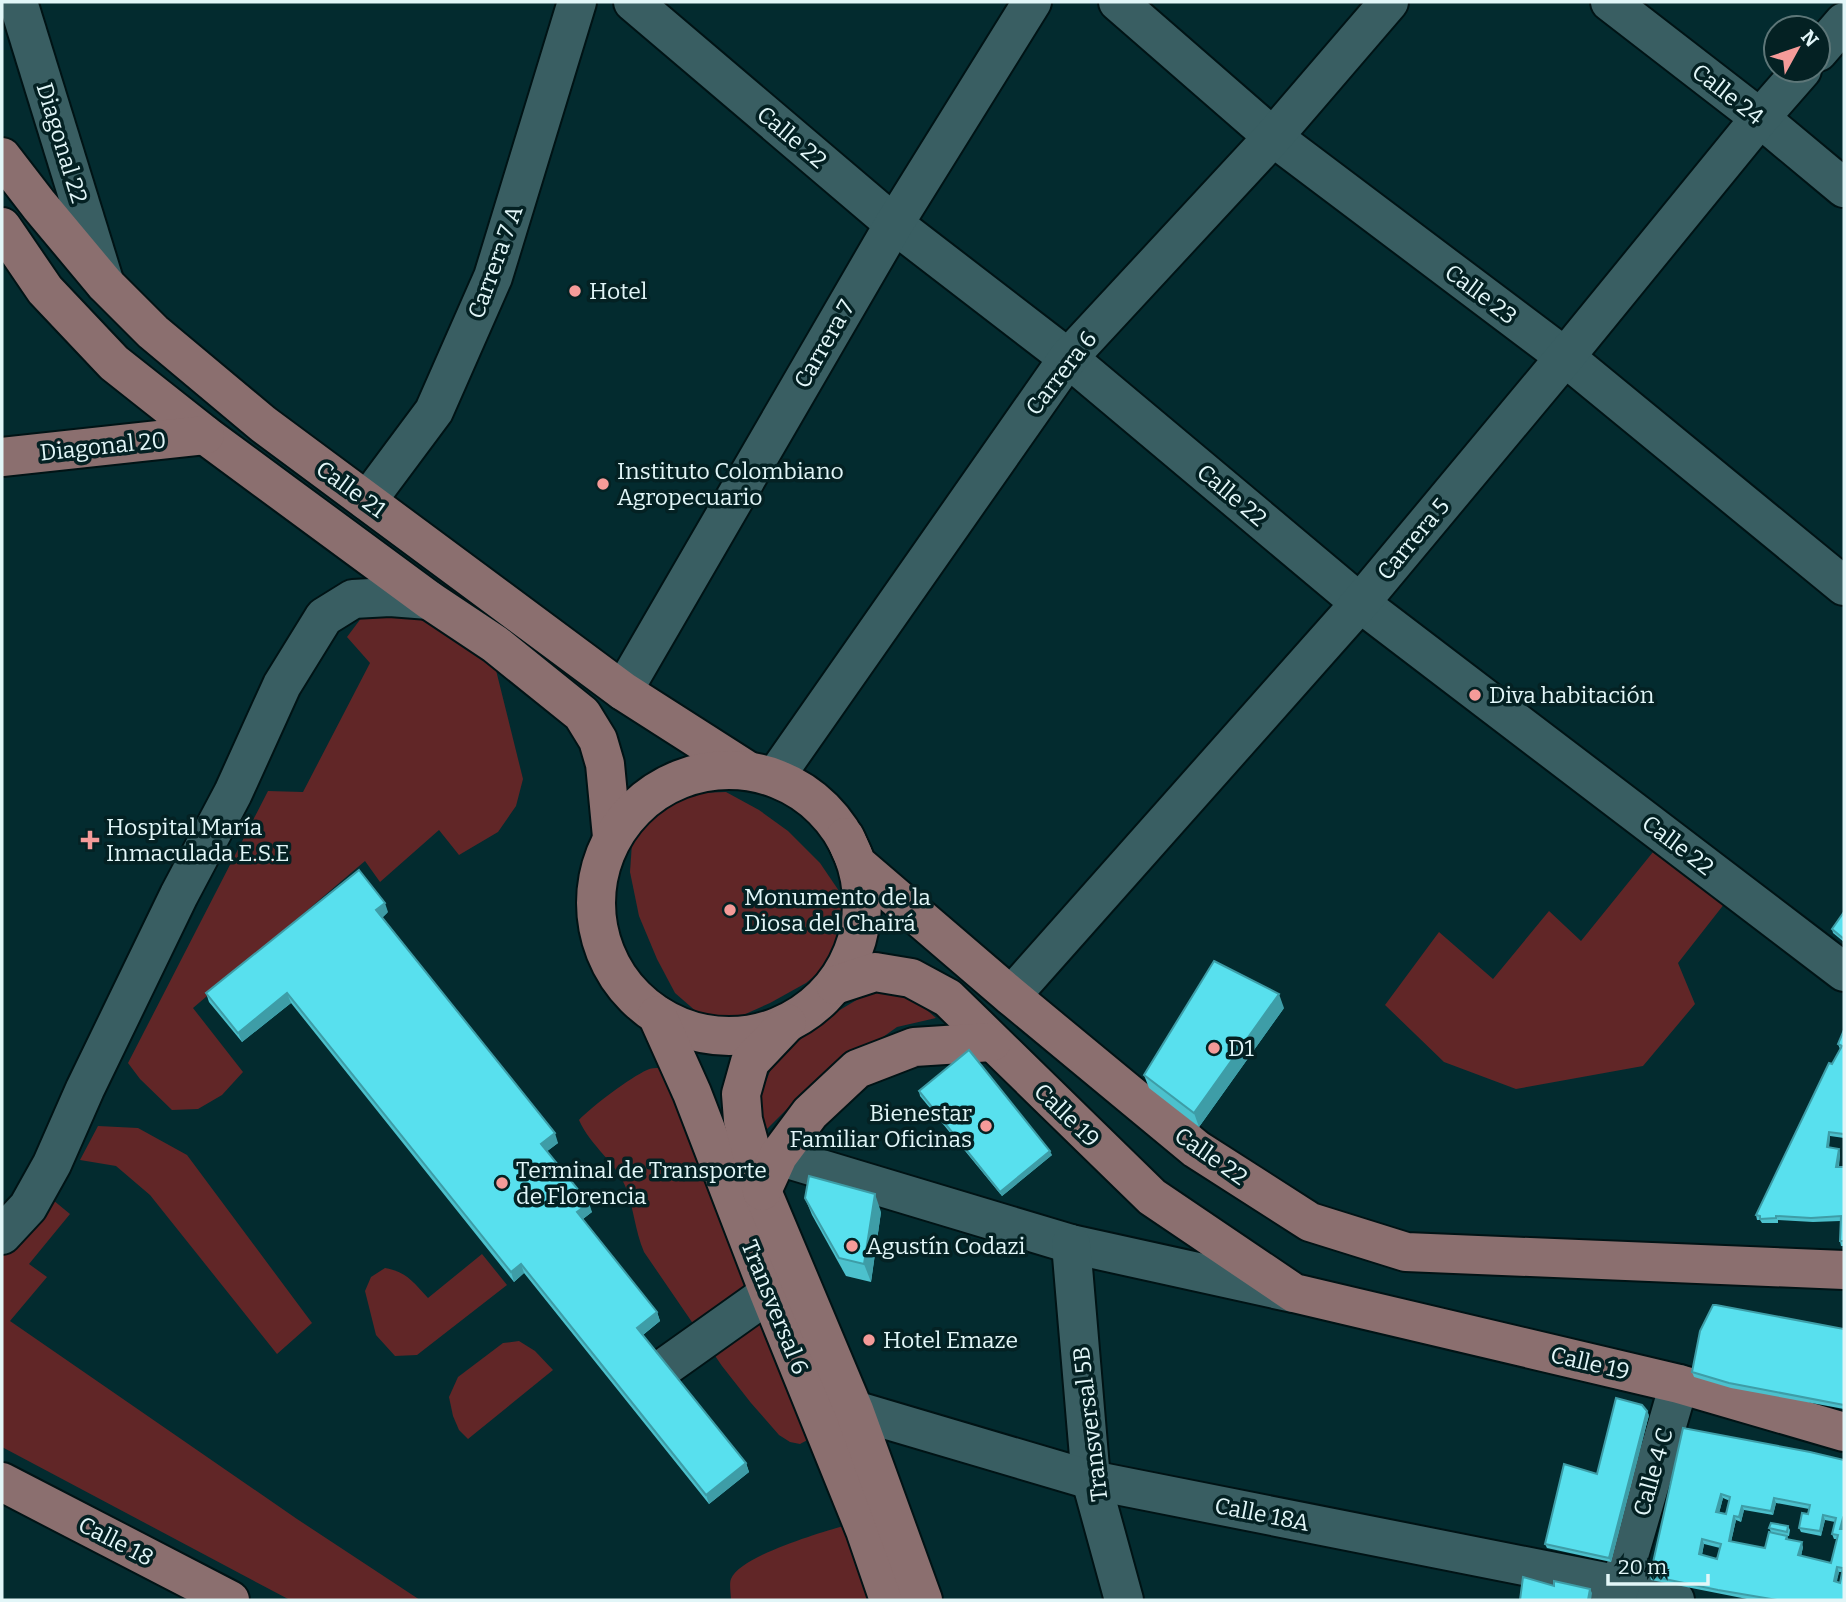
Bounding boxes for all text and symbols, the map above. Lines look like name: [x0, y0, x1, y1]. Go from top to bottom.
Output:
north arrow: [1762, 14, 1832, 84]
text: N: [1796, 25, 1823, 52]
street label: Calle 24: [1687, 57, 1770, 131]
street label: Diagonal 22: [30, 79, 94, 207]
street label: Calle 22: [751, 100, 833, 174]
street label: Carrera 7 A: [462, 201, 529, 322]
street label: Calle 23: [1439, 258, 1523, 330]
place label: Hotel: [589, 277, 648, 305]
marker: Hotel: [567, 283, 583, 299]
street label: Carrera 7: [788, 295, 861, 393]
street label: Carrera 6: [1019, 325, 1103, 421]
street label: Diagonal 20: [39, 425, 167, 467]
street label: Calle 21: [311, 454, 392, 524]
place label: Instituto Colombiano Agropecuario: [617, 457, 844, 511]
street label: Calle 22: [1191, 458, 1273, 532]
marker: Instituto Colombiano Agropecuario: [595, 476, 611, 492]
street label: Carrera 5: [1371, 492, 1455, 586]
place label: Diva habitación: [1489, 681, 1655, 709]
marker: Diva habitación: [1467, 687, 1483, 703]
street label: Calle 22: [1637, 809, 1719, 881]
place label: Hospital María Inmaculada E.S.E: [106, 813, 290, 867]
marker: Hospital María Inmaculada E.S.E: [80, 830, 100, 850]
place label: Monumento de la Diosa del Chairá: [744, 883, 931, 937]
marker: Monumento de la Diosa del Chairá: [722, 902, 738, 918]
place label: D1: [1228, 1034, 1255, 1062]
marker: D1: [1206, 1040, 1222, 1056]
street label: Calle 19: [1028, 1077, 1106, 1153]
place label: Bienestar Familiar Oficinas: [790, 1099, 972, 1153]
marker: Bienestar Familiar Oficinas: [978, 1118, 994, 1134]
street label: Calle 22: [1169, 1121, 1253, 1191]
place label: Terminal de Transporte de Florencia: [516, 1156, 767, 1210]
marker: Terminal de Transporte de Florencia: [494, 1175, 510, 1191]
place label: Agustín Codazi: [866, 1232, 1026, 1260]
street label: Transversal 6: [735, 1236, 815, 1378]
marker: Agustín Codazi: [844, 1238, 860, 1254]
place label: Hotel Emaze: [883, 1326, 1018, 1354]
marker: Hotel Emaze: [861, 1332, 877, 1348]
street label: Calle 19: [1548, 1340, 1632, 1386]
street label: Transversal 5B: [1067, 1345, 1113, 1503]
street label: Calle 4 C: [1627, 1425, 1679, 1519]
street label: Calle 18A: [1212, 1491, 1312, 1537]
street label: Calle 18: [74, 1510, 158, 1572]
scale bar: [1608, 1542, 1708, 1586]
text: 20 m: [1618, 1554, 1667, 1580]

